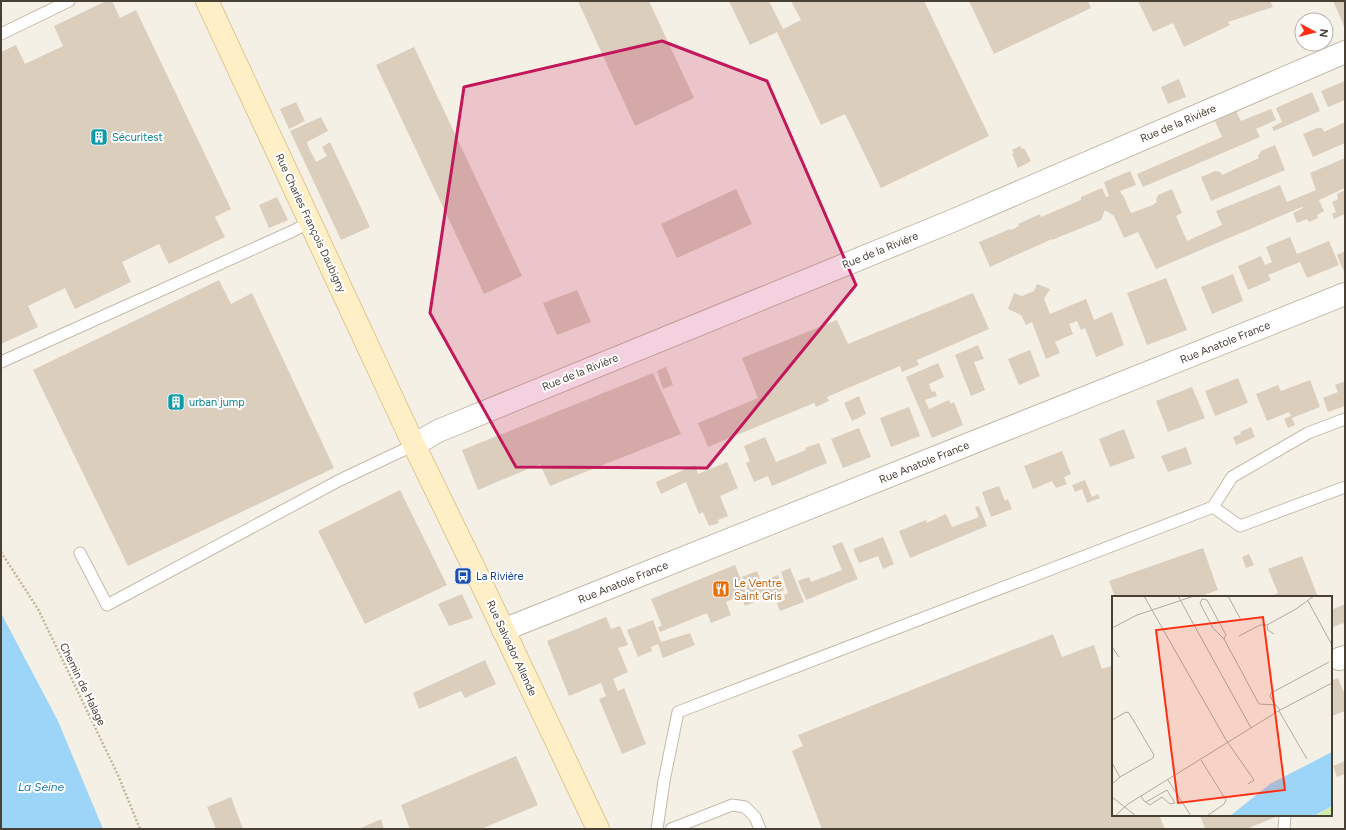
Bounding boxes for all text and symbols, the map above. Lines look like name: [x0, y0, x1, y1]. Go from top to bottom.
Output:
north arrow: [1294, 12, 1334, 52]
text: N: [1316, 28, 1330, 38]
street label: Rue de la Rivière: [1138, 102, 1218, 145]
building icon: Sécuritest: [89, 127, 109, 147]
place label: Sécuritest: [112, 131, 163, 144]
street label: Rue Charles François Daubigny: [273, 152, 349, 295]
street label: Rue de la Rivière: [840, 229, 920, 272]
street label: Rue Anatole France: [1178, 318, 1272, 366]
street label: Rue de la Rivière: [540, 351, 620, 394]
building icon: urban jump: [166, 392, 186, 412]
place label: urban jump: [189, 396, 245, 409]
street label: Rue Anatole France: [877, 438, 971, 486]
street label: Rue Anatole France: [576, 558, 670, 606]
bus stop icon: La Rivière: [453, 566, 473, 586]
place label: La Rivière: [476, 570, 524, 583]
place label: Le Ventre Saint Gris: [734, 577, 782, 603]
restaurant icon: Le Ventre Saint Gris: [711, 579, 731, 599]
inset map: [1112, 596, 1332, 816]
street label: Rue Salvador Allende: [484, 598, 539, 698]
street label: Chemin de Halage: [57, 641, 108, 728]
water label: La Seine: [18, 780, 65, 794]

